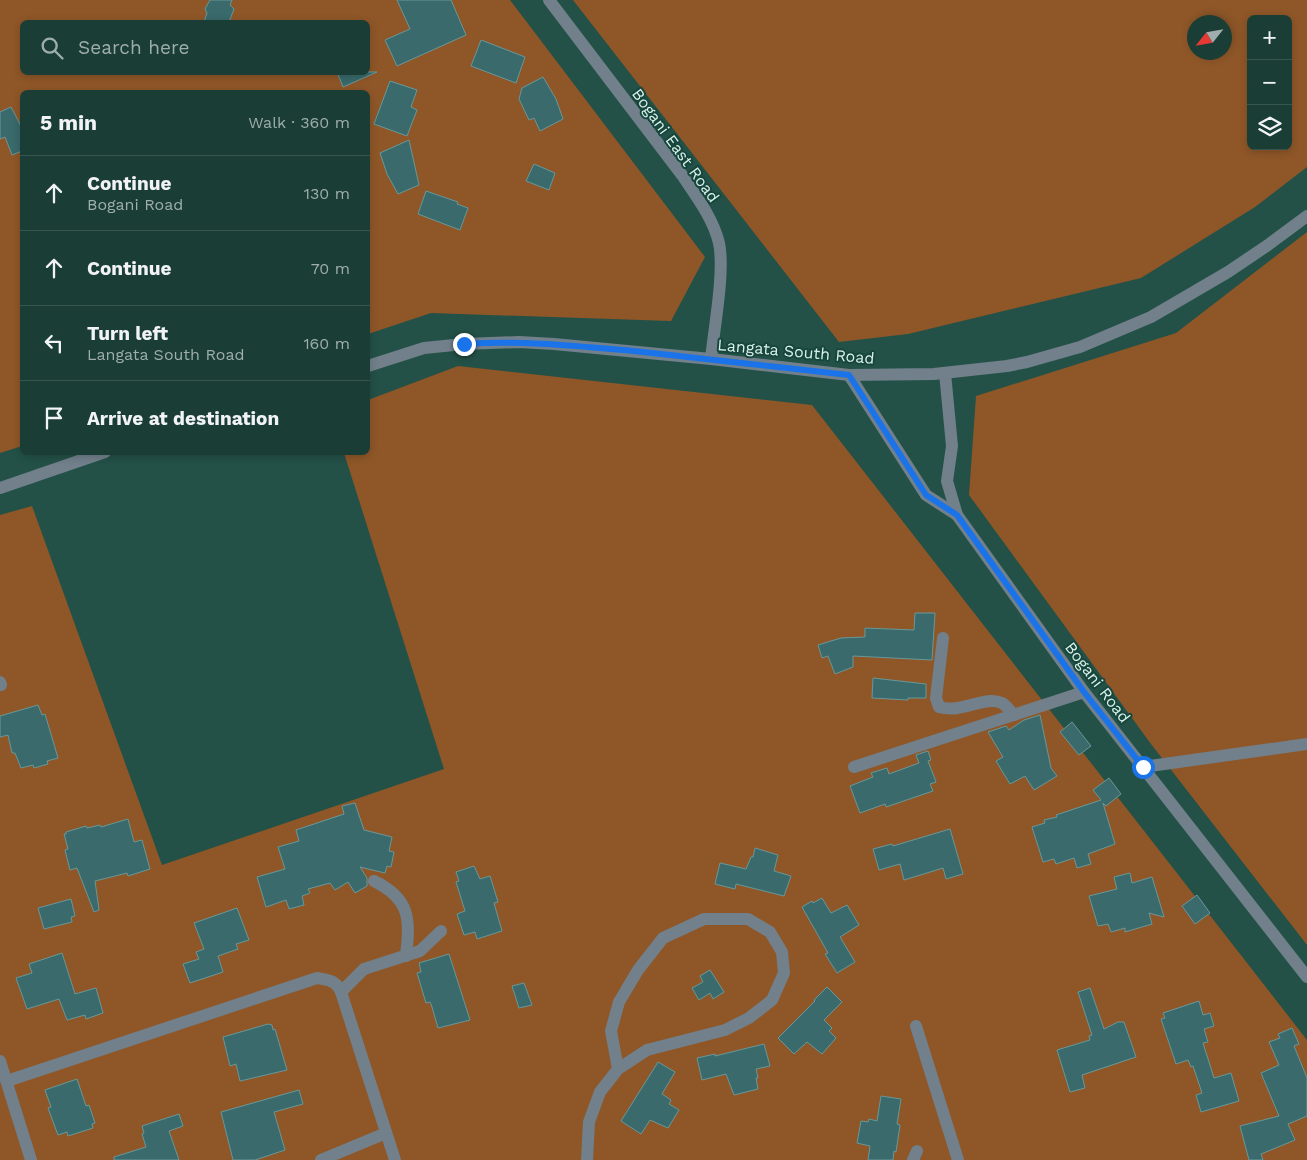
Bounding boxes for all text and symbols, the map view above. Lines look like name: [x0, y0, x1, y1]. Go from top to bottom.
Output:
north arrow: [1187, 15, 1232, 60]
map controls: [1247, 15, 1292, 150]
button: +: [1247, 15, 1292, 60]
search box: [20, 20, 370, 75]
icon: search: [38, 34, 66, 62]
text: Search here: [78, 36, 189, 59]
button: −: [1247, 60, 1292, 105]
street label: Bogani East Road: [628, 85, 723, 206]
button: layers: [1247, 105, 1292, 150]
text: 5 min: [40, 110, 97, 135]
text: Walk · 360 m: [248, 113, 350, 132]
text: Continue: [87, 172, 171, 195]
icon: ahead: [40, 179, 68, 207]
text: 130 m: [304, 184, 350, 203]
text: Bogani Road: [87, 195, 183, 214]
icon: ahead: [40, 254, 68, 282]
text: Continue: [87, 257, 171, 280]
text: 70 m: [311, 259, 350, 278]
text: Turn left: [87, 322, 168, 345]
icon: left: [40, 329, 68, 357]
route end: [453, 333, 476, 356]
text: 160 m: [303, 334, 350, 353]
street label: Langata South Road: [717, 335, 875, 368]
text: Langata South Road: [87, 345, 244, 364]
icon: arrive: [40, 404, 68, 432]
text: Arrive at destination: [87, 407, 279, 430]
street label: Bogani Road: [1061, 638, 1134, 726]
route start: [1132, 756, 1155, 779]

